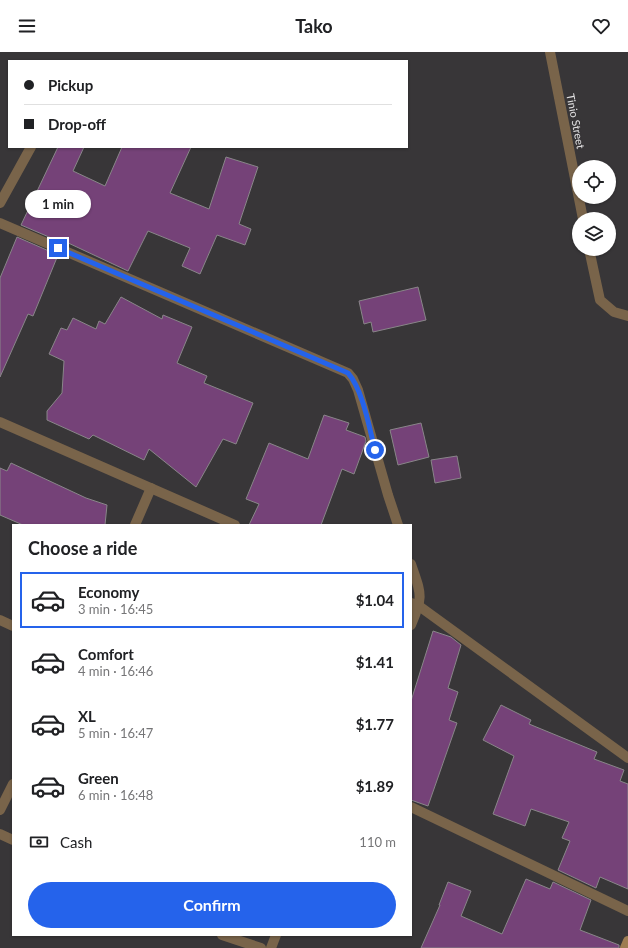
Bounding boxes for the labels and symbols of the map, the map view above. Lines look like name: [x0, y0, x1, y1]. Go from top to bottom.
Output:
street label: Tinio Street: [564, 92, 588, 150]
callout: 1 min: [25, 190, 91, 218]
route end: [49, 239, 67, 257]
route start: [366, 441, 384, 459]

